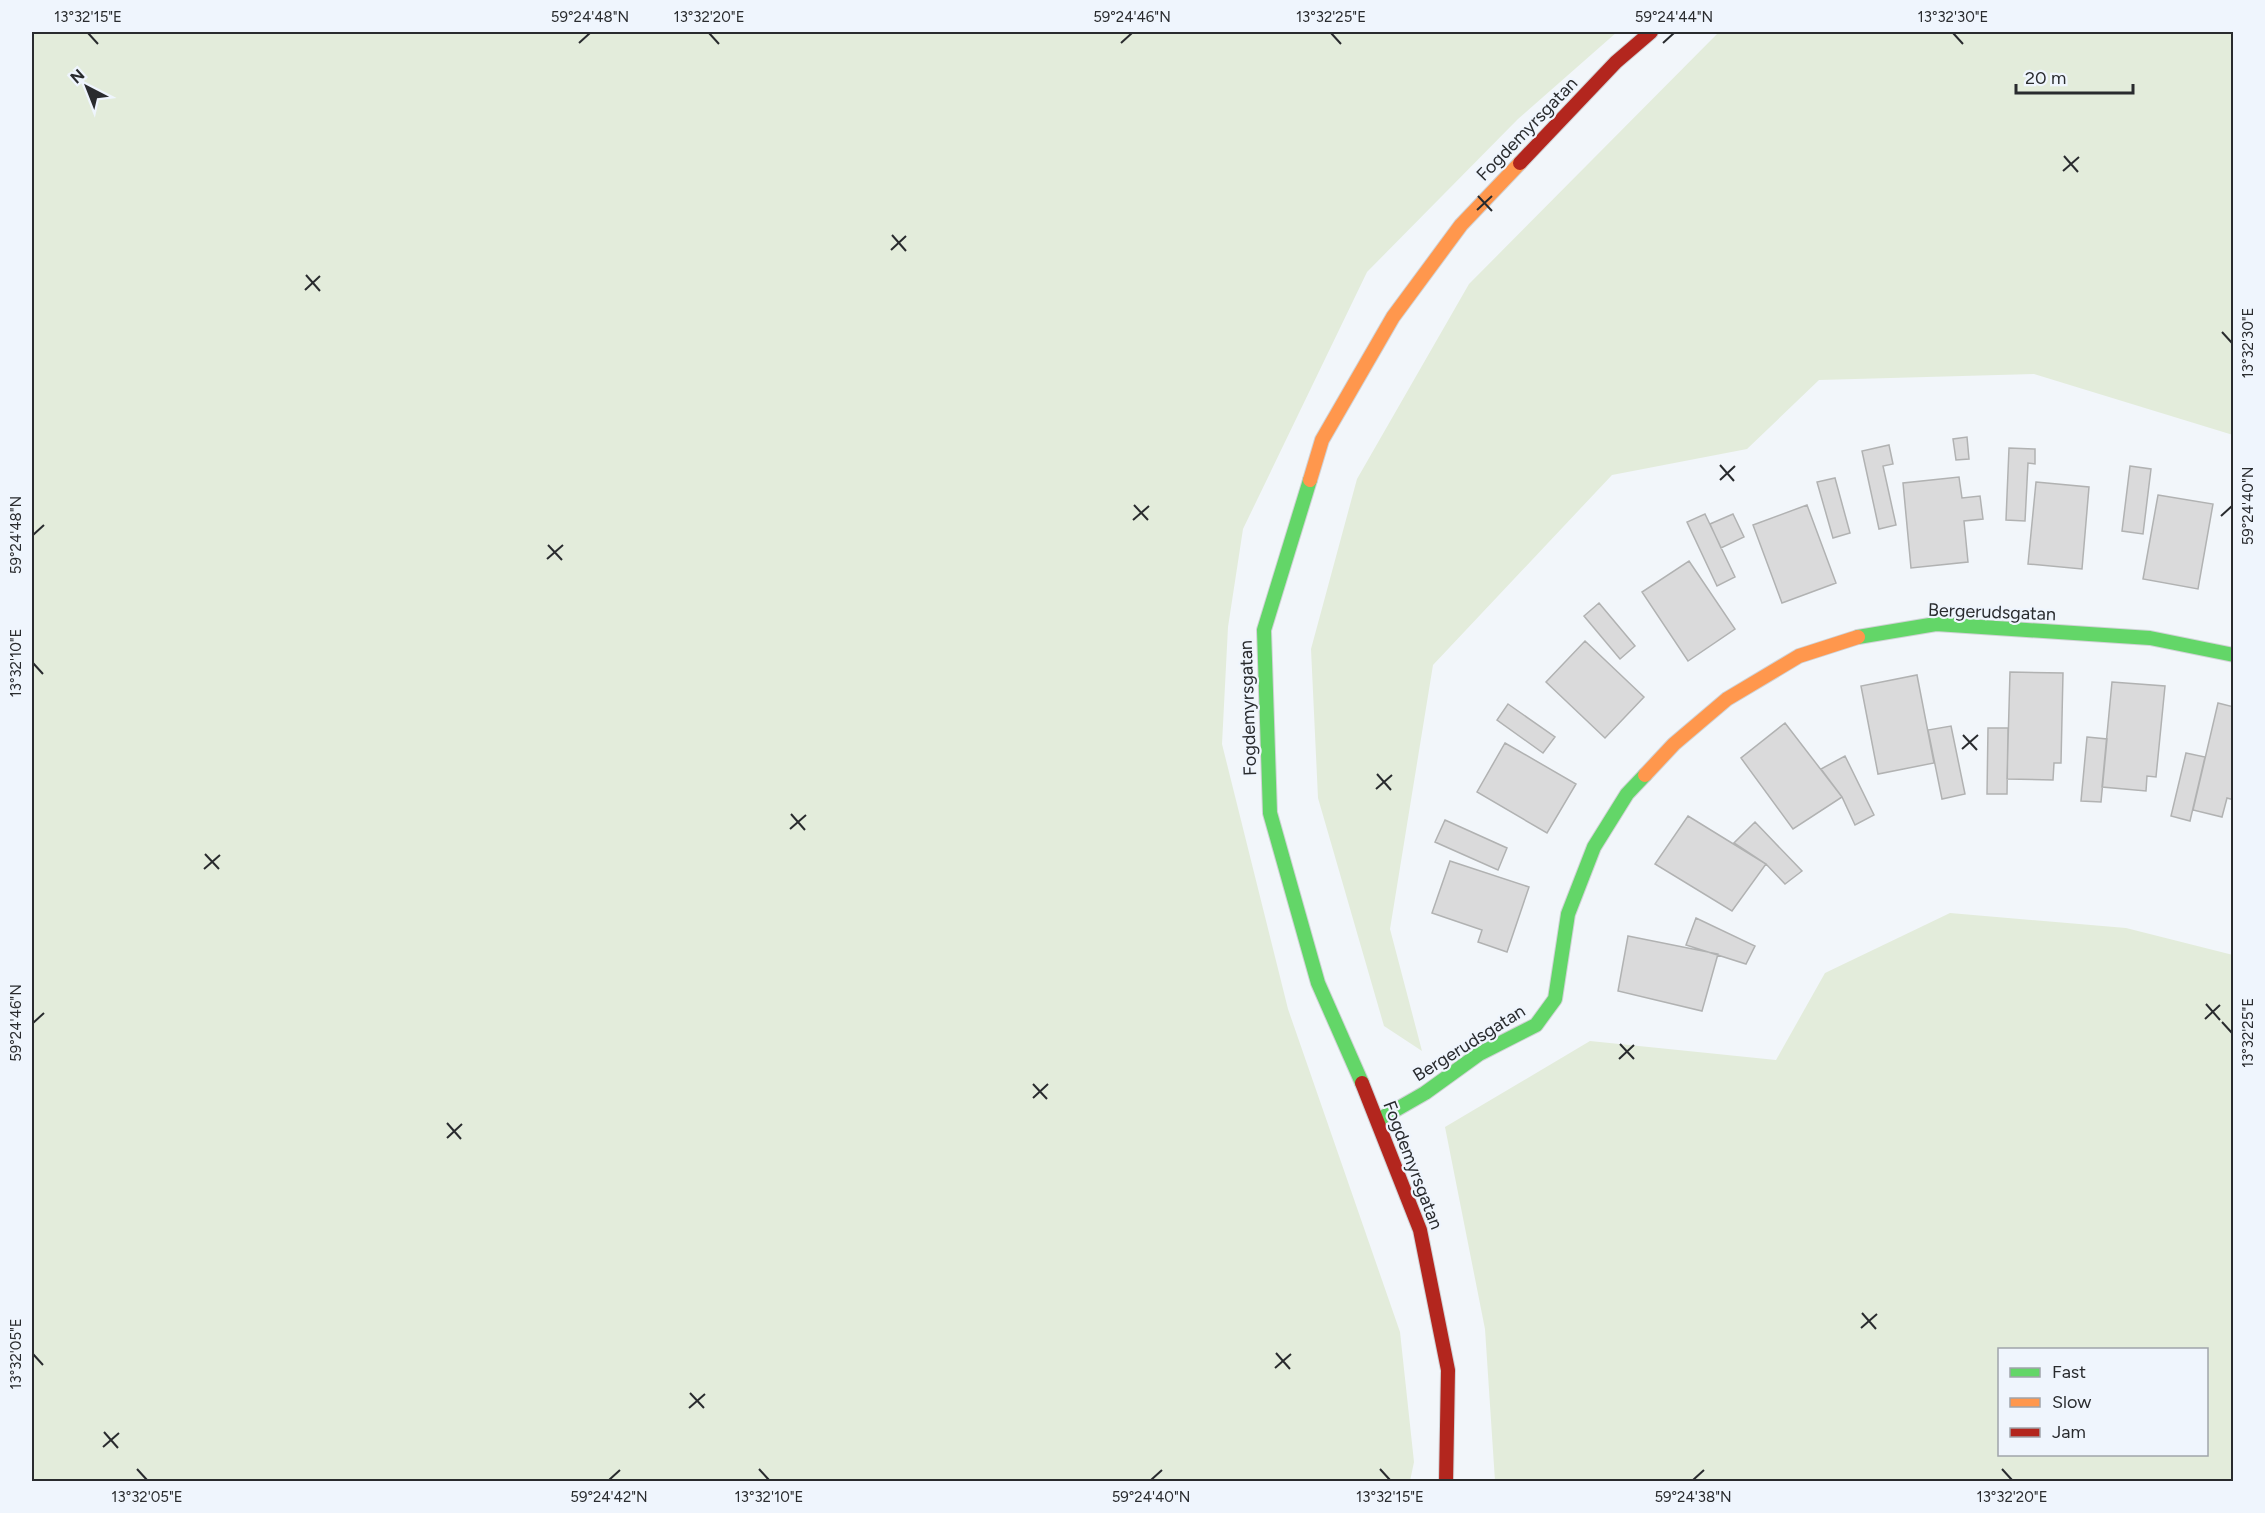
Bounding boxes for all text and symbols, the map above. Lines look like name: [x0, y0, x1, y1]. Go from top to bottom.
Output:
text: 13°32'15"E: [54, 8, 122, 26]
text: 59°24'48"N: [551, 8, 629, 26]
text: 13°32'20"E: [673, 8, 745, 26]
text: 59°24'46"N: [1093, 8, 1171, 26]
text: 13°32'25"E: [1296, 8, 1366, 26]
text: 59°24'44"N: [1635, 8, 1713, 26]
text: 13°32'30"E: [1918, 8, 1988, 26]
north arrow: [57, 57, 117, 117]
scale bar: [2016, 57, 2133, 95]
text: N: [66, 65, 88, 87]
text: 20 m: [2025, 67, 2066, 89]
street label: Fogdemyrsgatan: [1472, 72, 1582, 186]
text: 13°32'30"E: [2239, 308, 2257, 378]
text: 59°24'40"N: [2239, 467, 2257, 545]
text: 59°24'48"N: [7, 496, 25, 574]
street label: Bergerudsgatan: [1928, 599, 2056, 625]
text: 13°32'10"E: [7, 629, 25, 697]
street label: Fogdemyrsgatan: [1235, 640, 1261, 776]
text: 59°24'46"N: [7, 984, 25, 1062]
text: 13°32'25"E: [2239, 998, 2257, 1068]
street label: Bergerudsgatan: [1409, 1000, 1529, 1086]
street label: Fogdemyrsgatan: [1378, 1098, 1448, 1232]
text: 13°32'05"E: [7, 1318, 25, 1390]
legend: [1998, 1348, 2208, 1456]
text: Fast: [2052, 1361, 2086, 1383]
text: Slow: [2052, 1391, 2091, 1413]
text: Jam: [2052, 1421, 2086, 1443]
text: 13°32'05"E: [111, 1488, 183, 1506]
text: 59°24'42"N: [570, 1488, 648, 1506]
text: 13°32'10"E: [735, 1488, 803, 1506]
text: 59°24'40"N: [1112, 1488, 1190, 1506]
text: 13°32'15"E: [1356, 1488, 1424, 1506]
text: 59°24'38"N: [1654, 1488, 1732, 1506]
text: 13°32'20"E: [1976, 1488, 2048, 1506]

